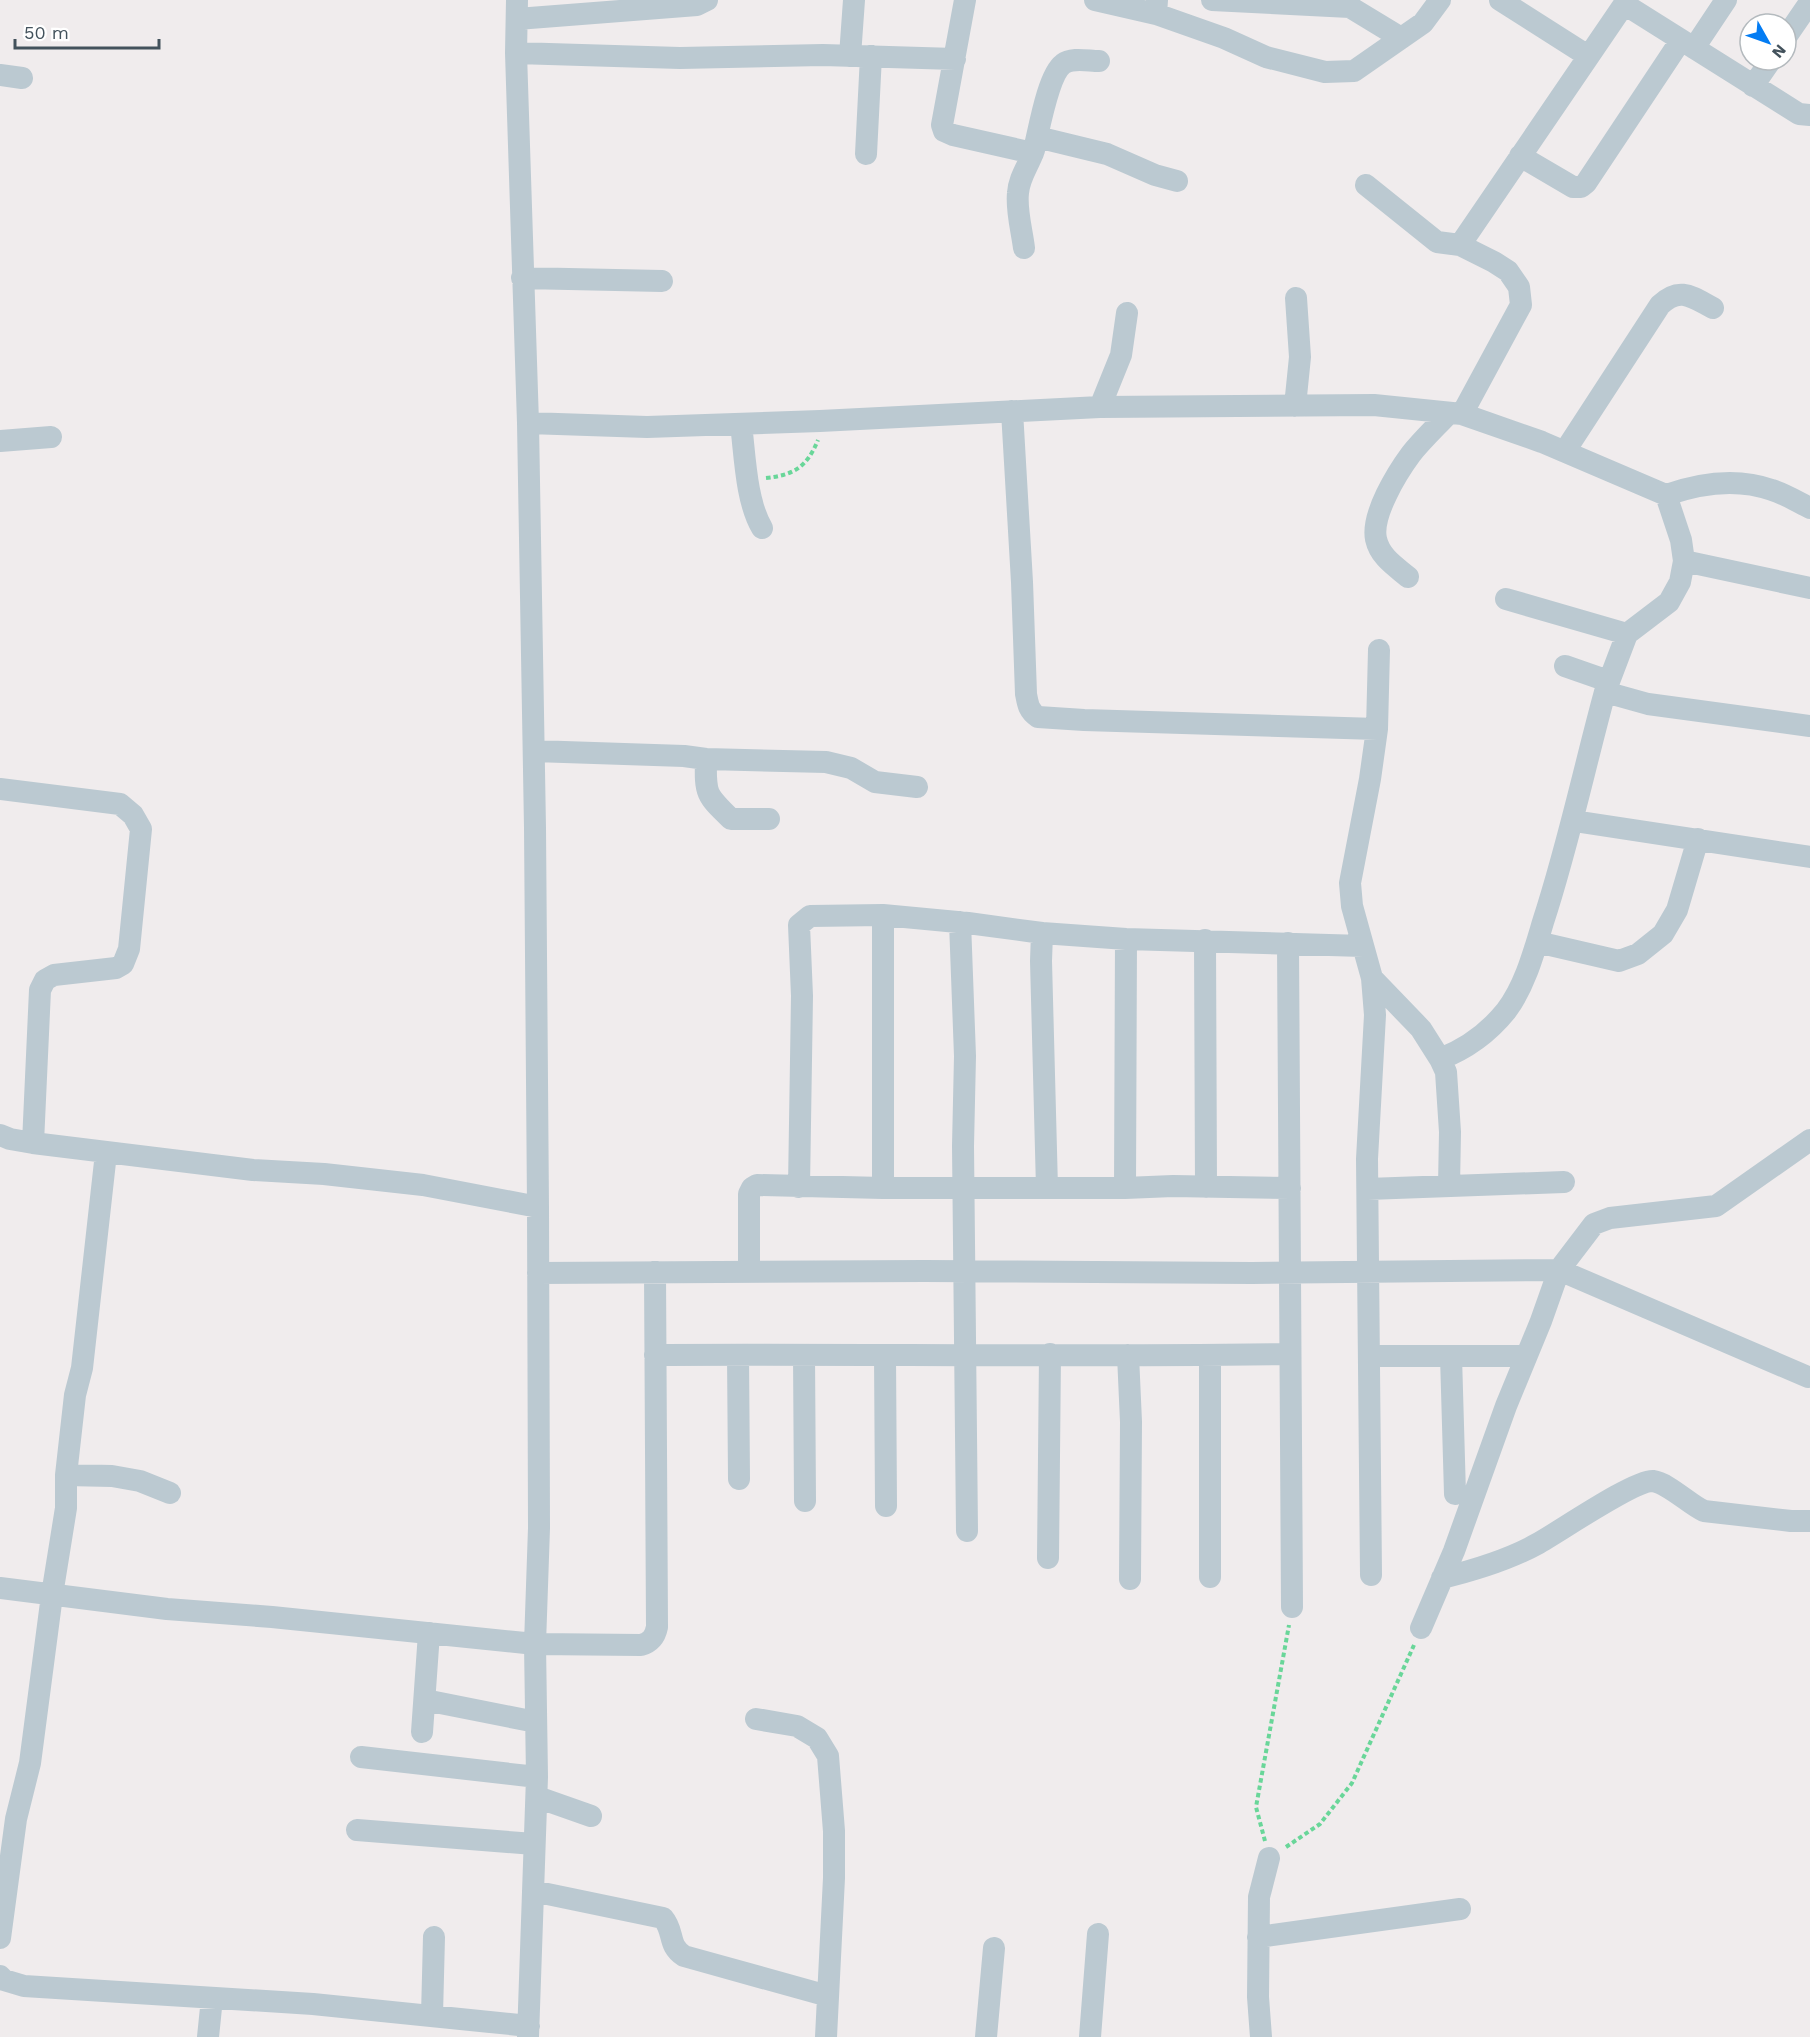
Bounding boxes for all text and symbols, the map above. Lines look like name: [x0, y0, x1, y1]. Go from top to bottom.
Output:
scale bar: [15, 12, 159, 50]
north arrow: [1738, 12, 1798, 72]
text: 50 m: [24, 22, 69, 43]
text: N: [1768, 41, 1790, 62]

